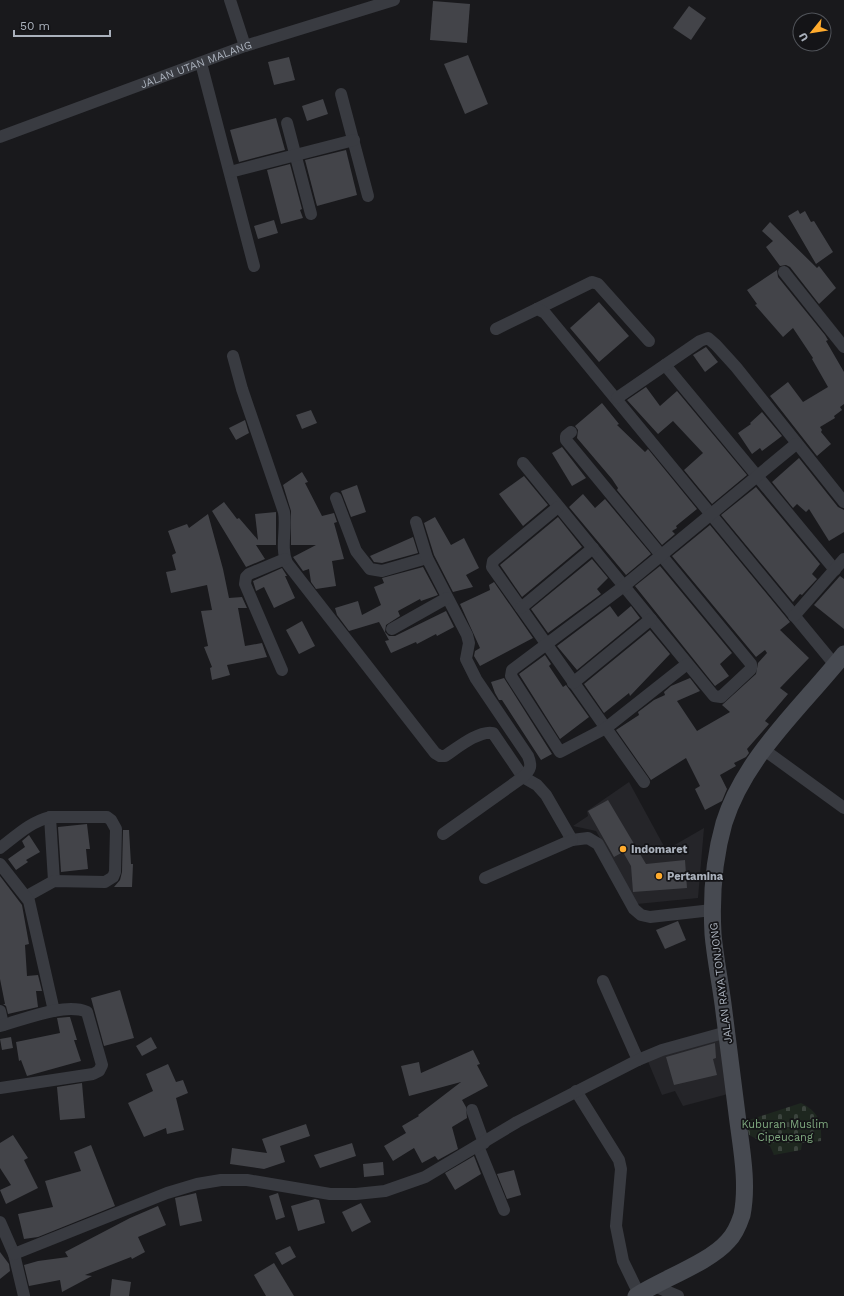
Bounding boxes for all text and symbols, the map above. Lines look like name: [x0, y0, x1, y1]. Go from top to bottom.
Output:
scale bar: [14, 12, 110, 38]
north arrow: [792, 12, 832, 52]
text: 50 m: [20, 19, 50, 33]
text: U: [796, 30, 811, 43]
street label: JALAN UTAN MALANG: [138, 38, 253, 91]
place label: Indomaret: [631, 843, 687, 856]
marker: Indomaret: [618, 844, 628, 854]
place label: Pertamina: [667, 870, 724, 883]
marker: Pertamina: [654, 871, 664, 881]
street label: JALAN RAYA TONJONG: [707, 922, 735, 1044]
park label: Kuburan Muslim Cipeucang: [741, 1118, 829, 1144]

